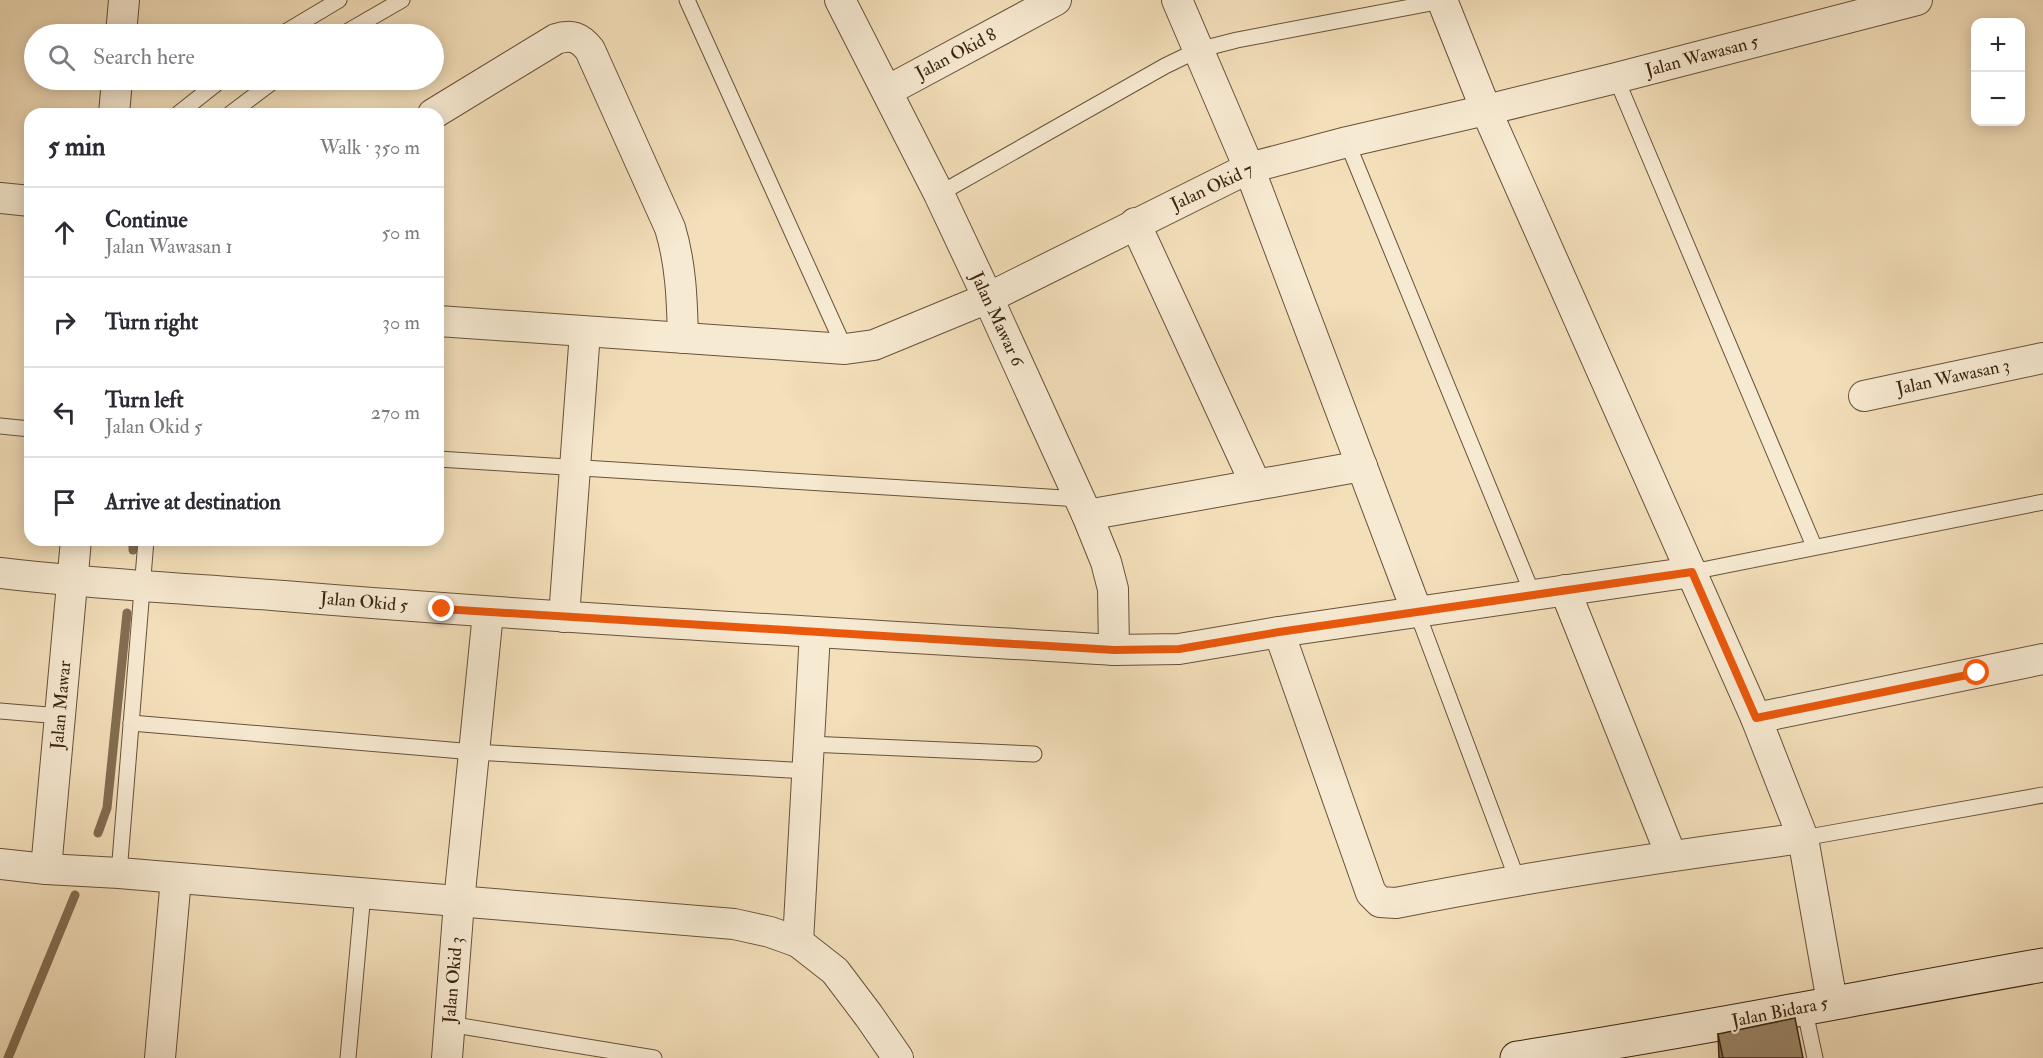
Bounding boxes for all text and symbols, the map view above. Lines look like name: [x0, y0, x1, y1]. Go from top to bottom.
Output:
map controls: [1971, 18, 2025, 126]
button: +: [1971, 18, 2025, 72]
street label: Jalan Okid 8: [911, 23, 1000, 85]
search box: [24, 24, 444, 90]
street label: Jalan Wawasan 5: [1642, 30, 1761, 82]
icon: search: [45, 41, 78, 74]
text: Search here: [93, 43, 195, 71]
button: −: [1971, 72, 2025, 126]
text: 5 min: [48, 131, 105, 163]
text: Walk · 350 m: [320, 135, 420, 160]
street label: Jalan Okid 7: [1166, 158, 1257, 216]
text: Continue: [105, 206, 188, 234]
icon: ahead: [48, 216, 81, 249]
text: 50 m: [381, 220, 420, 245]
text: Jalan Wawasan 1: [105, 234, 233, 259]
street label: Jalan Mawar 6: [965, 267, 1029, 371]
icon: right: [48, 306, 81, 339]
text: Turn right: [105, 308, 198, 336]
text: 30 m: [382, 310, 420, 335]
street label: Jalan Wawasan 3: [1893, 354, 2012, 400]
text: Turn left: [105, 386, 184, 414]
icon: left: [48, 396, 81, 429]
text: 270 m: [371, 400, 420, 425]
text: Jalan Okid 5: [105, 414, 203, 439]
icon: arrive: [48, 486, 81, 519]
text: Arrive at destination: [105, 488, 281, 516]
street label: Jalan Okid 5: [318, 587, 409, 617]
route end: [428, 595, 454, 621]
street label: Jalan Mawar: [46, 659, 76, 751]
route start: [1963, 659, 1989, 685]
street label: Jalan Okid 3: [438, 936, 468, 1025]
street label: Jalan Bidara 5: [1729, 991, 1830, 1033]

